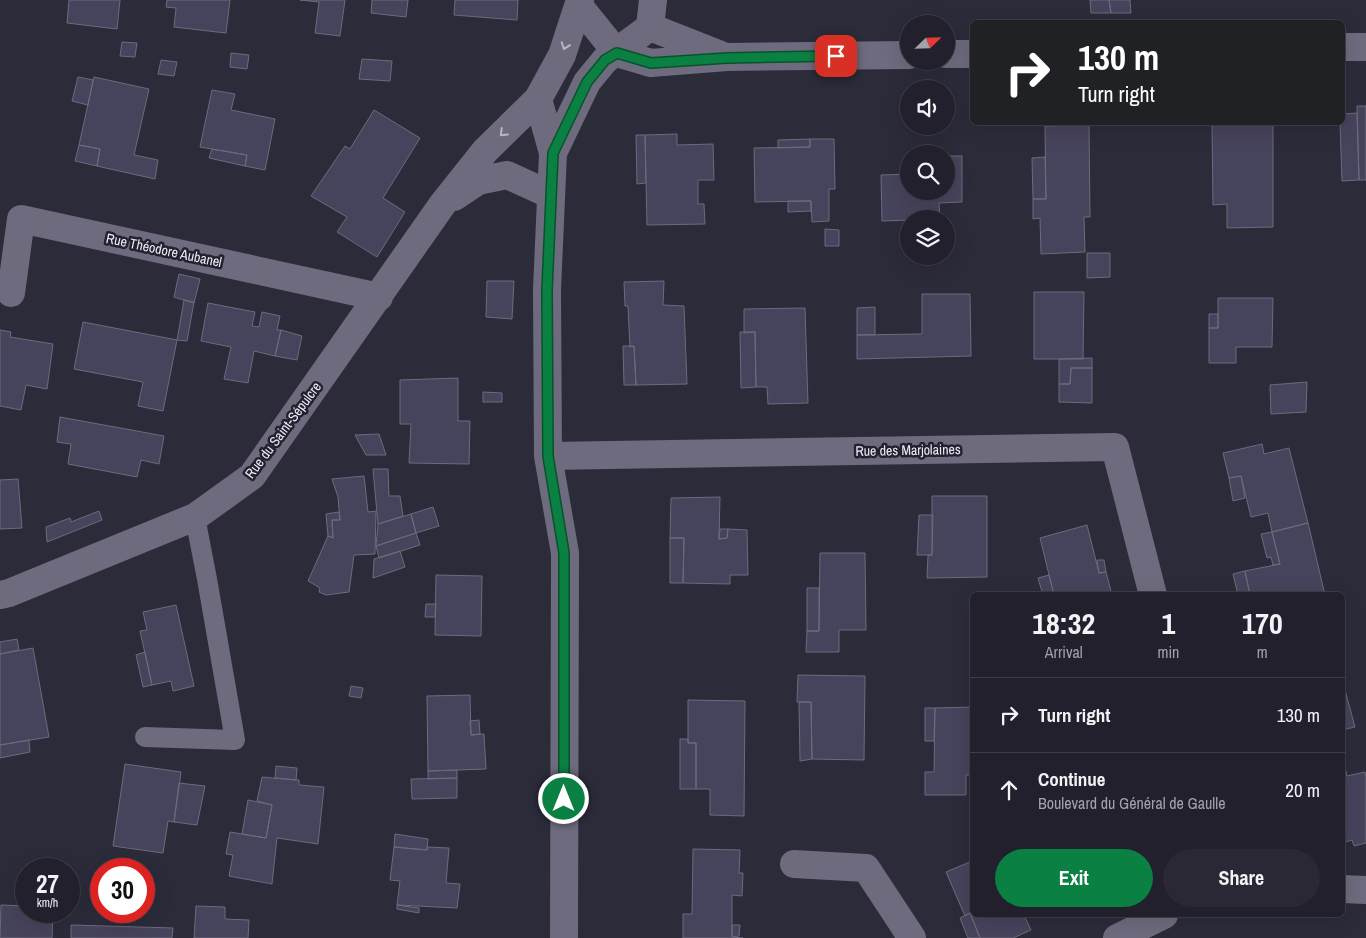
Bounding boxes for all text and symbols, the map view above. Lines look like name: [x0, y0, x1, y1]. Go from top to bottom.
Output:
north arrow: [900, 15, 955, 70]
map controls: [900, 15, 955, 265]
text: 130 m: [1078, 34, 1159, 81]
pin: [815, 35, 857, 77]
icon: right: [995, 40, 1060, 105]
one-way arrow: [561, 42, 571, 50]
icon: arrive: [822, 42, 850, 70]
text: Turn right: [1078, 79, 1155, 109]
button: sound: [900, 80, 955, 135]
one-way arrow: [500, 127, 509, 136]
button: search: [900, 145, 955, 200]
button: layers: [900, 210, 955, 265]
street label: Rue Théodore Aubanel: [104, 229, 224, 271]
street label: Rue du Saint-Sépulcre: [241, 378, 325, 482]
street label: Rue des Marjolaines: [855, 440, 961, 460]
text: 18:32: [1032, 603, 1095, 643]
text: 1: [1162, 603, 1175, 643]
text: 170: [1242, 603, 1283, 643]
text: Arrival: [1045, 641, 1083, 663]
text: min: [1157, 641, 1179, 663]
text: m: [1257, 641, 1268, 663]
icon: right: [995, 701, 1023, 729]
text: Turn right: [1038, 702, 1110, 728]
text: 130 m: [1277, 702, 1320, 728]
text: Continue: [1038, 766, 1106, 792]
position arrow: [537, 772, 589, 824]
icon: ahead: [995, 776, 1023, 804]
text: 20 m: [1285, 777, 1320, 803]
text: Boulevard du Général de Gaulle: [1038, 792, 1225, 814]
button: Exit: [995, 849, 1153, 907]
button: Share: [1163, 849, 1320, 907]
speed limit sign: 30: [90, 858, 155, 923]
text: 27: [36, 867, 59, 901]
text: km/h: [37, 895, 58, 911]

